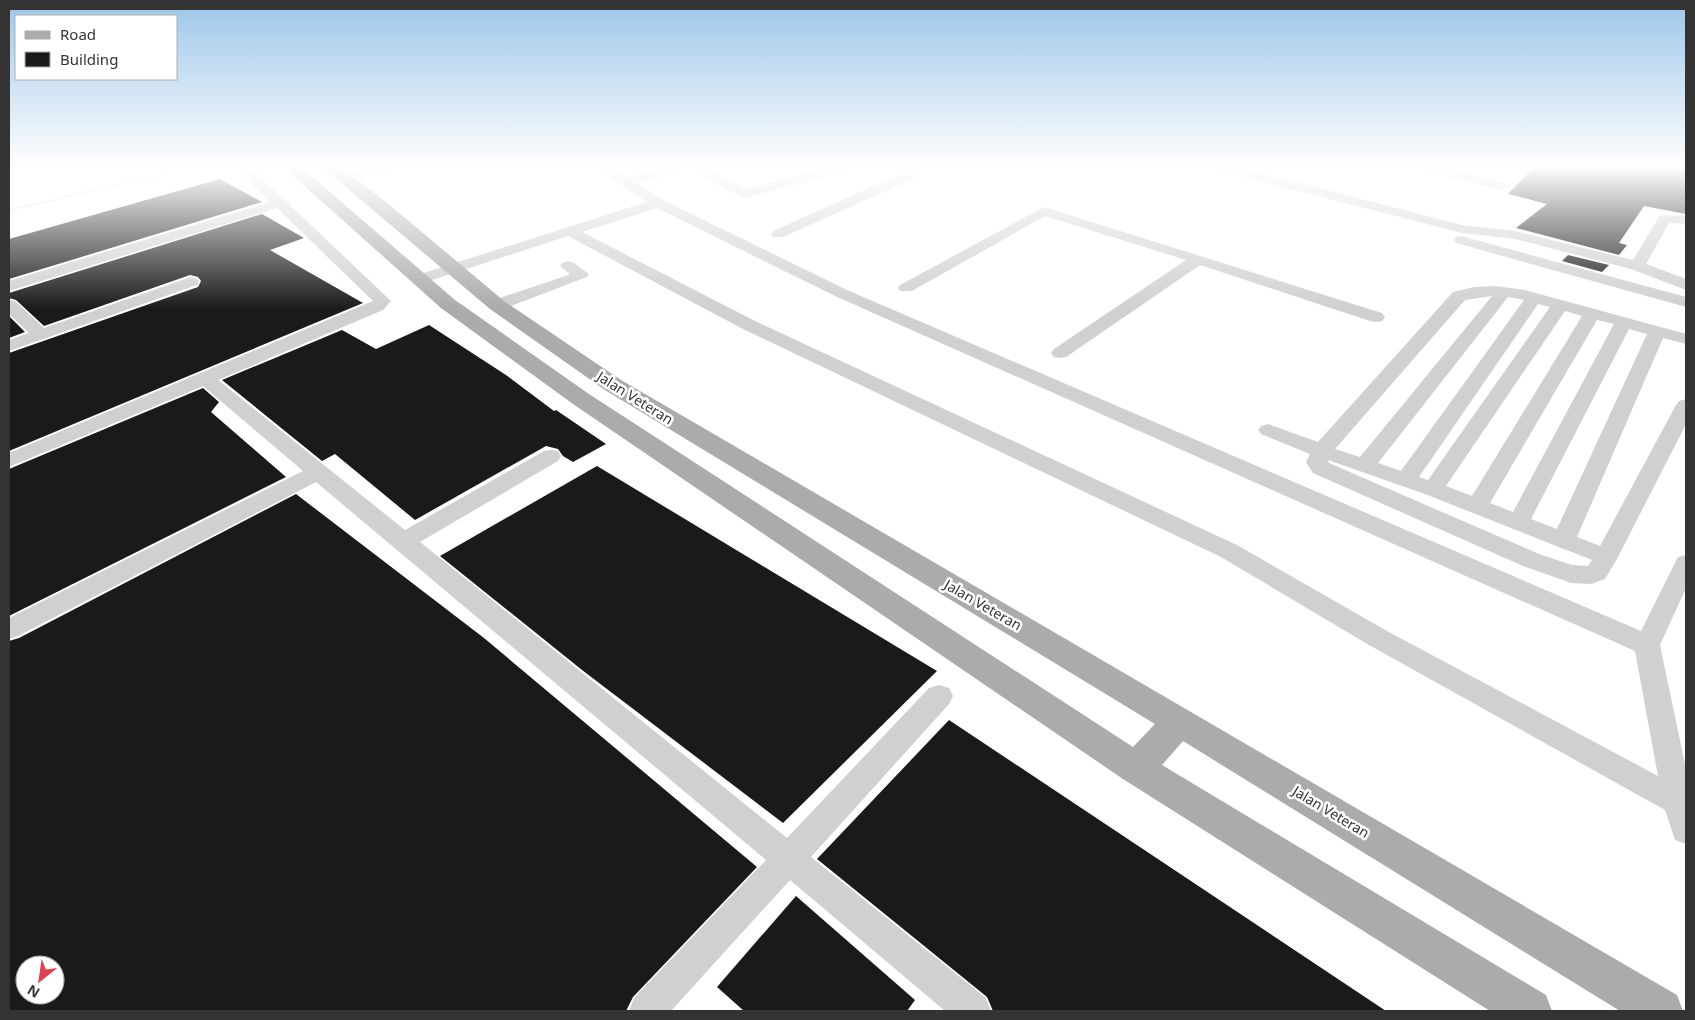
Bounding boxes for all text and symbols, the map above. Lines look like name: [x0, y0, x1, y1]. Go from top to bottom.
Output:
legend: [15, 15, 178, 80]
text: Road: [60, 24, 96, 44]
text: Building: [60, 49, 118, 69]
street label: Jalan Veteran: [592, 366, 677, 429]
street label: Jalan Veteran: [939, 574, 1025, 634]
street label: Jalan Veteran: [1288, 780, 1373, 842]
north arrow: [15, 955, 65, 1005]
text: N: [24, 981, 43, 1003]

